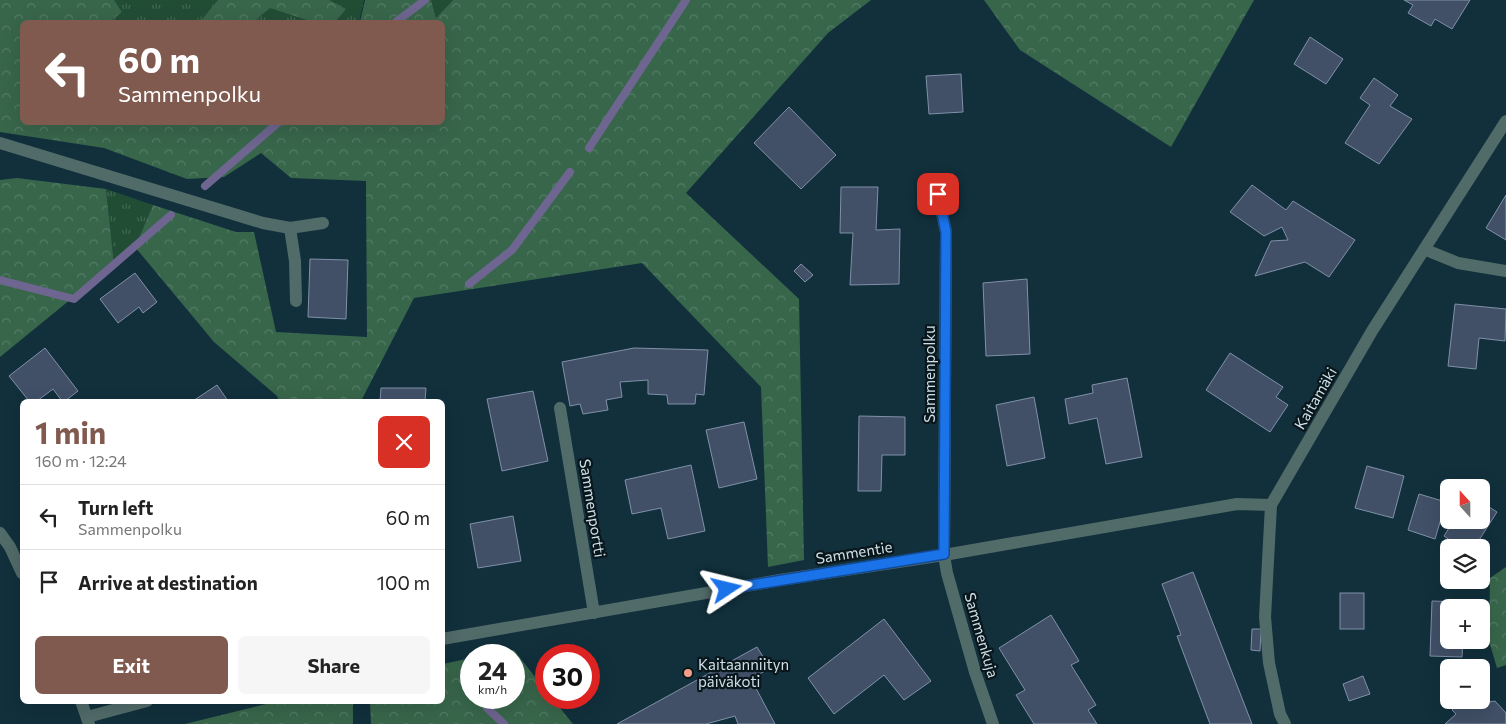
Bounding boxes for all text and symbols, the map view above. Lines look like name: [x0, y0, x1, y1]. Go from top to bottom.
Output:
text: 60 m: [118, 37, 200, 80]
icon: left: [35, 40, 100, 105]
text: Sammenpolku: [118, 80, 261, 107]
pin: [917, 173, 959, 215]
icon: arrive: [924, 180, 952, 208]
street label: Sammenpolku: [920, 325, 938, 423]
street label: Kaitamäki: [1290, 364, 1340, 432]
text: 1 min: [35, 413, 106, 450]
button: close: [378, 416, 430, 468]
text: 160 m · 12:24: [35, 451, 127, 470]
street label: Sammenportti: [576, 458, 610, 558]
north arrow: [1440, 479, 1490, 529]
map controls: [1440, 479, 1490, 709]
text: Turn left: [78, 496, 153, 519]
icon: left: [35, 503, 63, 531]
text: 60 m: [386, 506, 430, 529]
text: Sammenpolku: [78, 519, 182, 538]
street label: Sammentie: [814, 537, 894, 567]
button: layers: [1440, 539, 1490, 589]
position arrow: [700, 562, 752, 614]
icon: arrive: [35, 568, 63, 596]
text: Arrive at destination: [78, 571, 258, 594]
text: 100 m: [377, 571, 430, 594]
street label: Sammenkuja: [961, 590, 1003, 680]
button: +: [1440, 599, 1490, 649]
button: Exit: [35, 636, 228, 694]
button: Share: [238, 636, 430, 694]
speed limit sign: 30: [535, 644, 600, 709]
text: 24: [478, 655, 507, 685]
place label: Kaitaanniityn päiväkoti: [698, 655, 789, 690]
button: −: [1440, 659, 1490, 709]
marker: Kaitaanniityn päiväkoti: [682, 667, 694, 679]
text: km/h: [478, 682, 507, 696]

